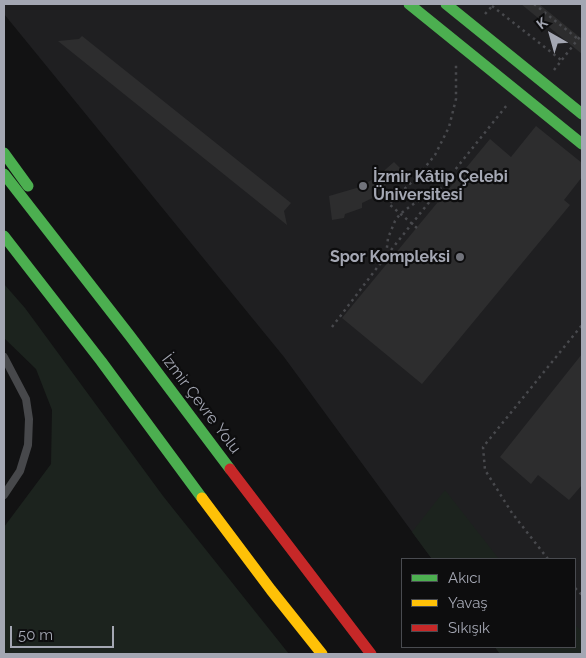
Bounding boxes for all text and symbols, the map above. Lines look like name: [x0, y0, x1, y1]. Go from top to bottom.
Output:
north arrow: [526, 10, 576, 60]
text: K: [533, 14, 550, 32]
place label: İzmir Kâtip Çelebi Üniversitesi: [373, 167, 508, 205]
marker: İzmir Kâtip Çelebi Üniversitesi: [357, 180, 369, 192]
place label: Spor Kompleksi: [330, 247, 450, 267]
marker: Spor Kompleksi: [454, 251, 466, 263]
street label: İzmir Çevre Yolu: [157, 350, 245, 458]
legend: [401, 558, 576, 648]
text: Akıcı: [448, 569, 481, 587]
text: Yavaş: [448, 594, 488, 612]
scale bar: [12, 616, 116, 648]
text: Sıkışık: [448, 619, 490, 637]
text: 50 m: [18, 626, 53, 644]

